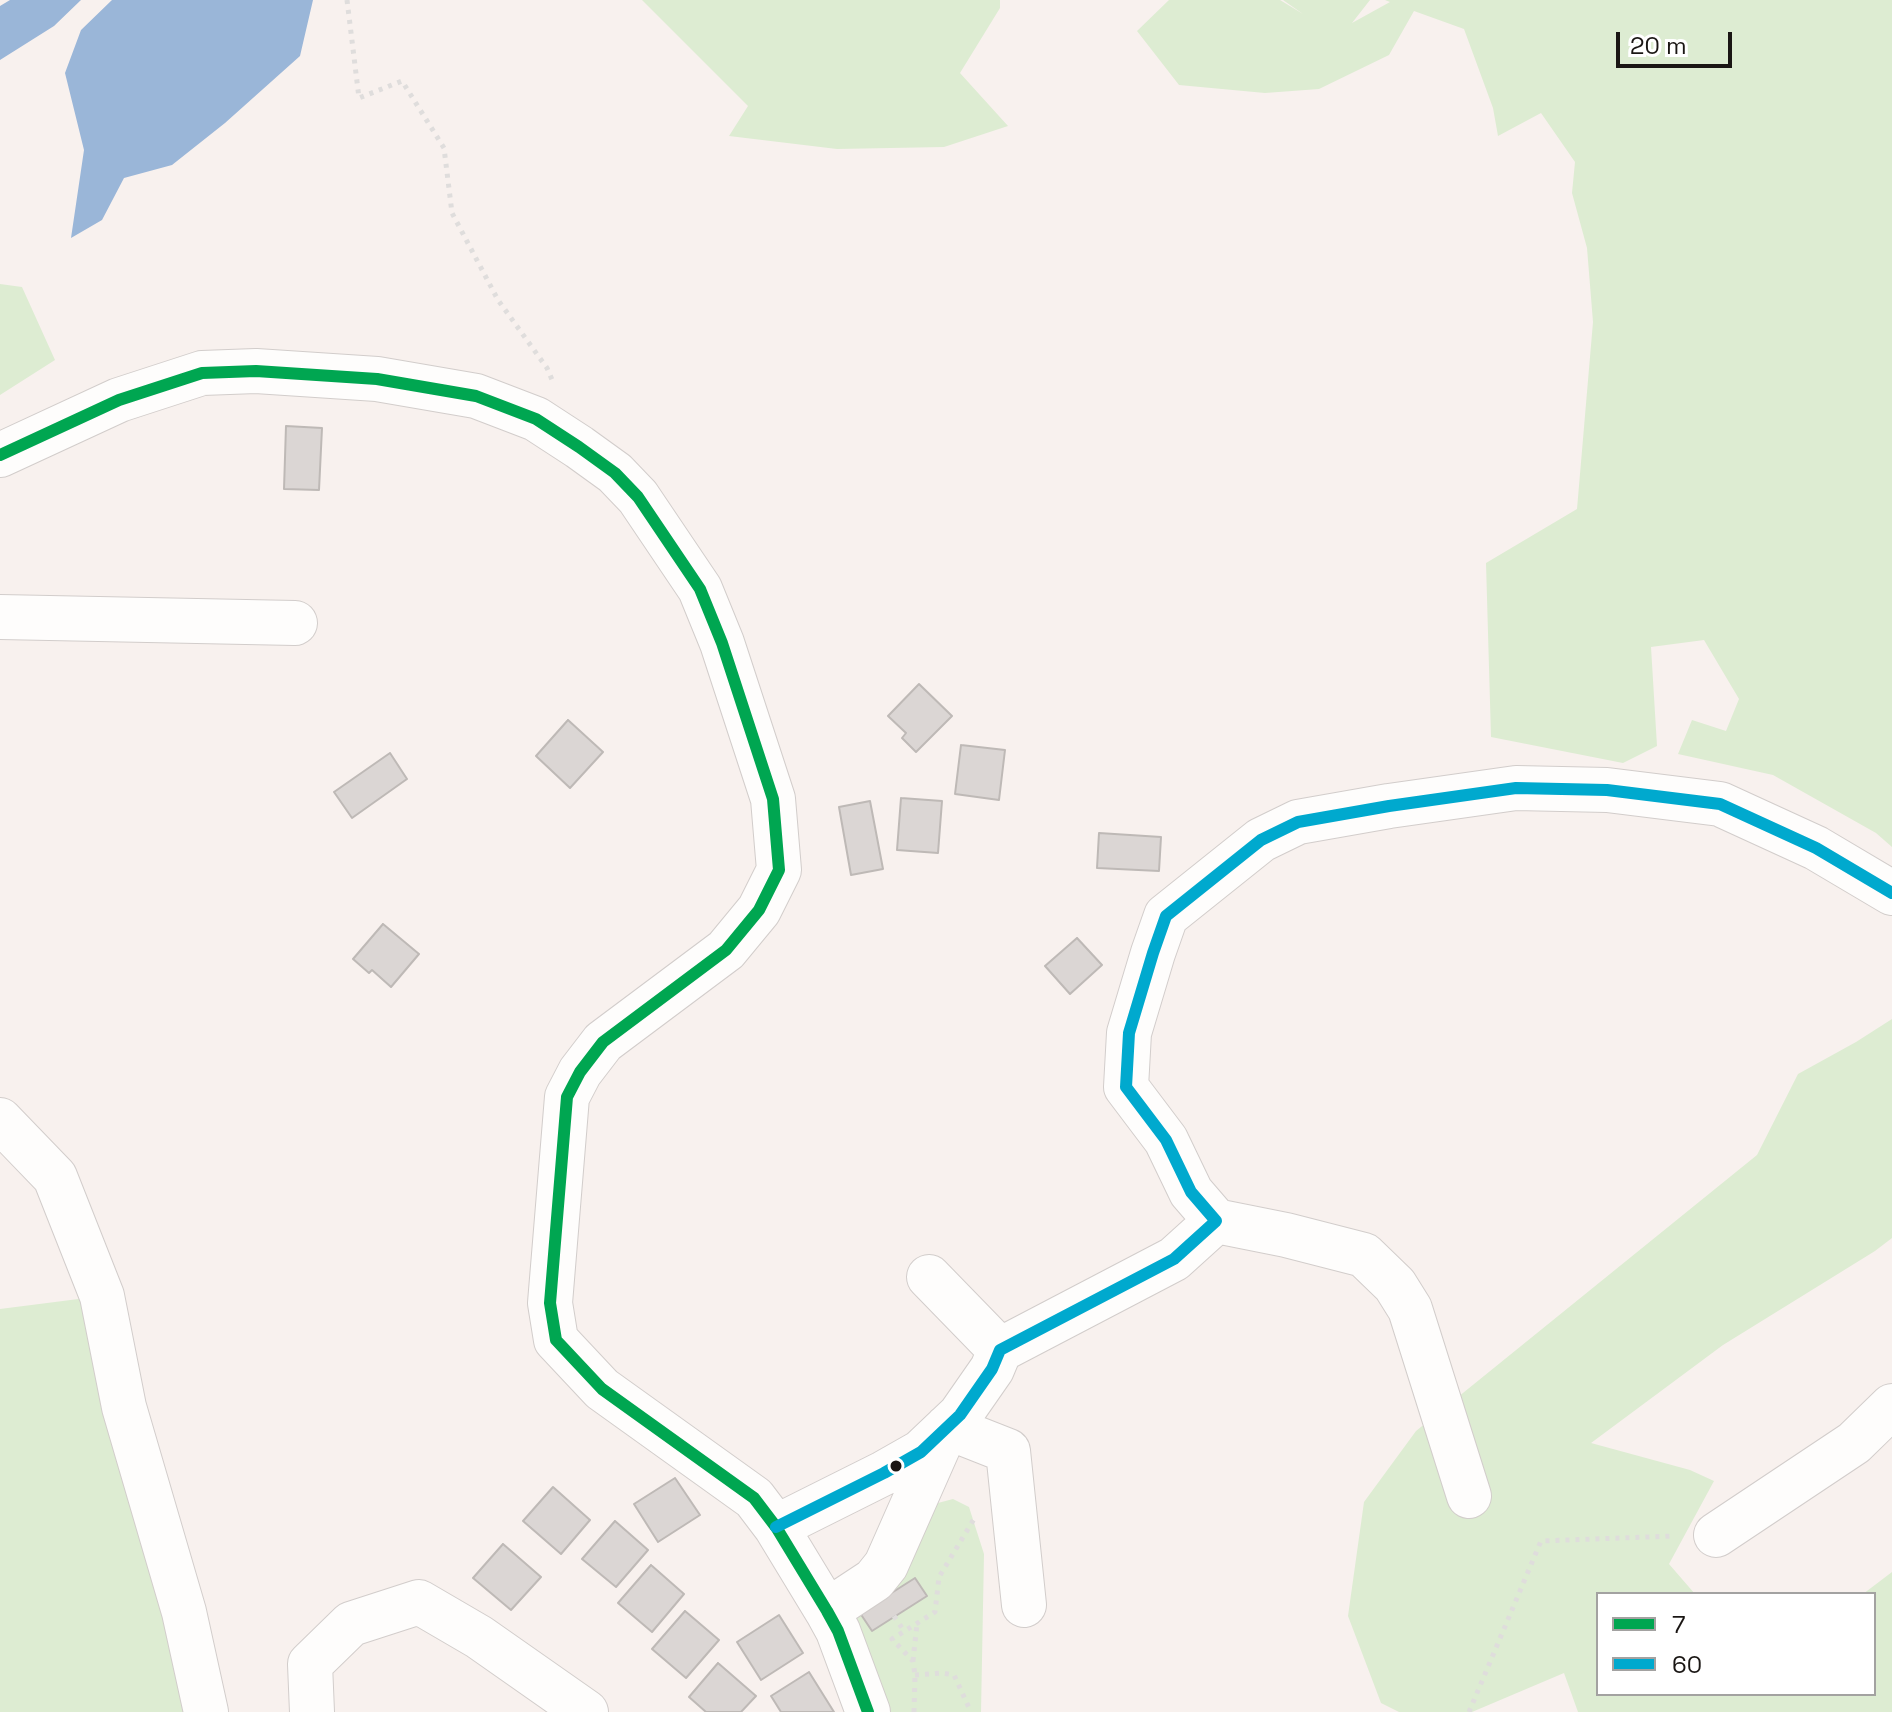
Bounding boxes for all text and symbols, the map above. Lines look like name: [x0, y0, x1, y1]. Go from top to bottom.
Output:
scale bar: [1620, 16, 1736, 66]
text: 20 m: [1630, 30, 1687, 61]
unlabelled marker: [888, 1458, 904, 1474]
legend: [1596, 1592, 1876, 1696]
text: 7: [1672, 1609, 1686, 1640]
text: 60: [1672, 1649, 1702, 1680]

